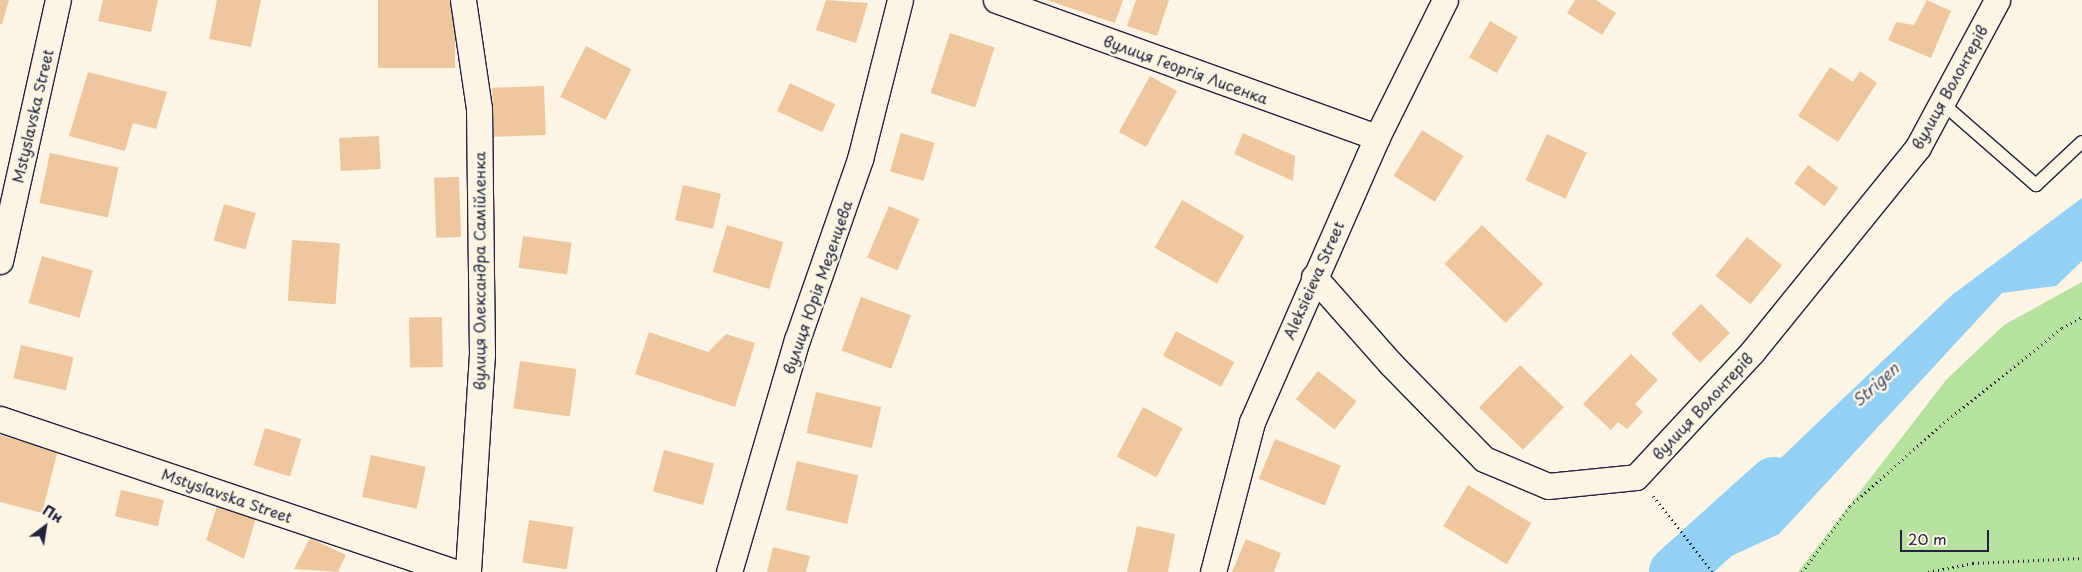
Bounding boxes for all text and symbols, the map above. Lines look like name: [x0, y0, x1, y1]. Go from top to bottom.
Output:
street label: вулиця Волонтерів: [1907, 22, 1991, 152]
street label: вулиця Георгія Лисенка: [1101, 31, 1271, 107]
street label: Mstyslavska Street: [8, 47, 56, 185]
street label: вулиця Олександра Самійленка: [470, 151, 488, 391]
street label: вулиця Юрія Мезенцева: [779, 198, 855, 376]
street label: Aleksieieva Street: [1279, 218, 1347, 342]
street label: вулиця Волонтерів: [1648, 349, 1756, 463]
water label: Strigen: [1848, 358, 1902, 410]
street label: Mstyslavska Street: [159, 464, 295, 526]
text: Пн: [39, 499, 67, 528]
north arrow: [20, 502, 70, 552]
scale bar: [1902, 520, 1991, 552]
text: 20 m: [1908, 527, 1947, 550]

